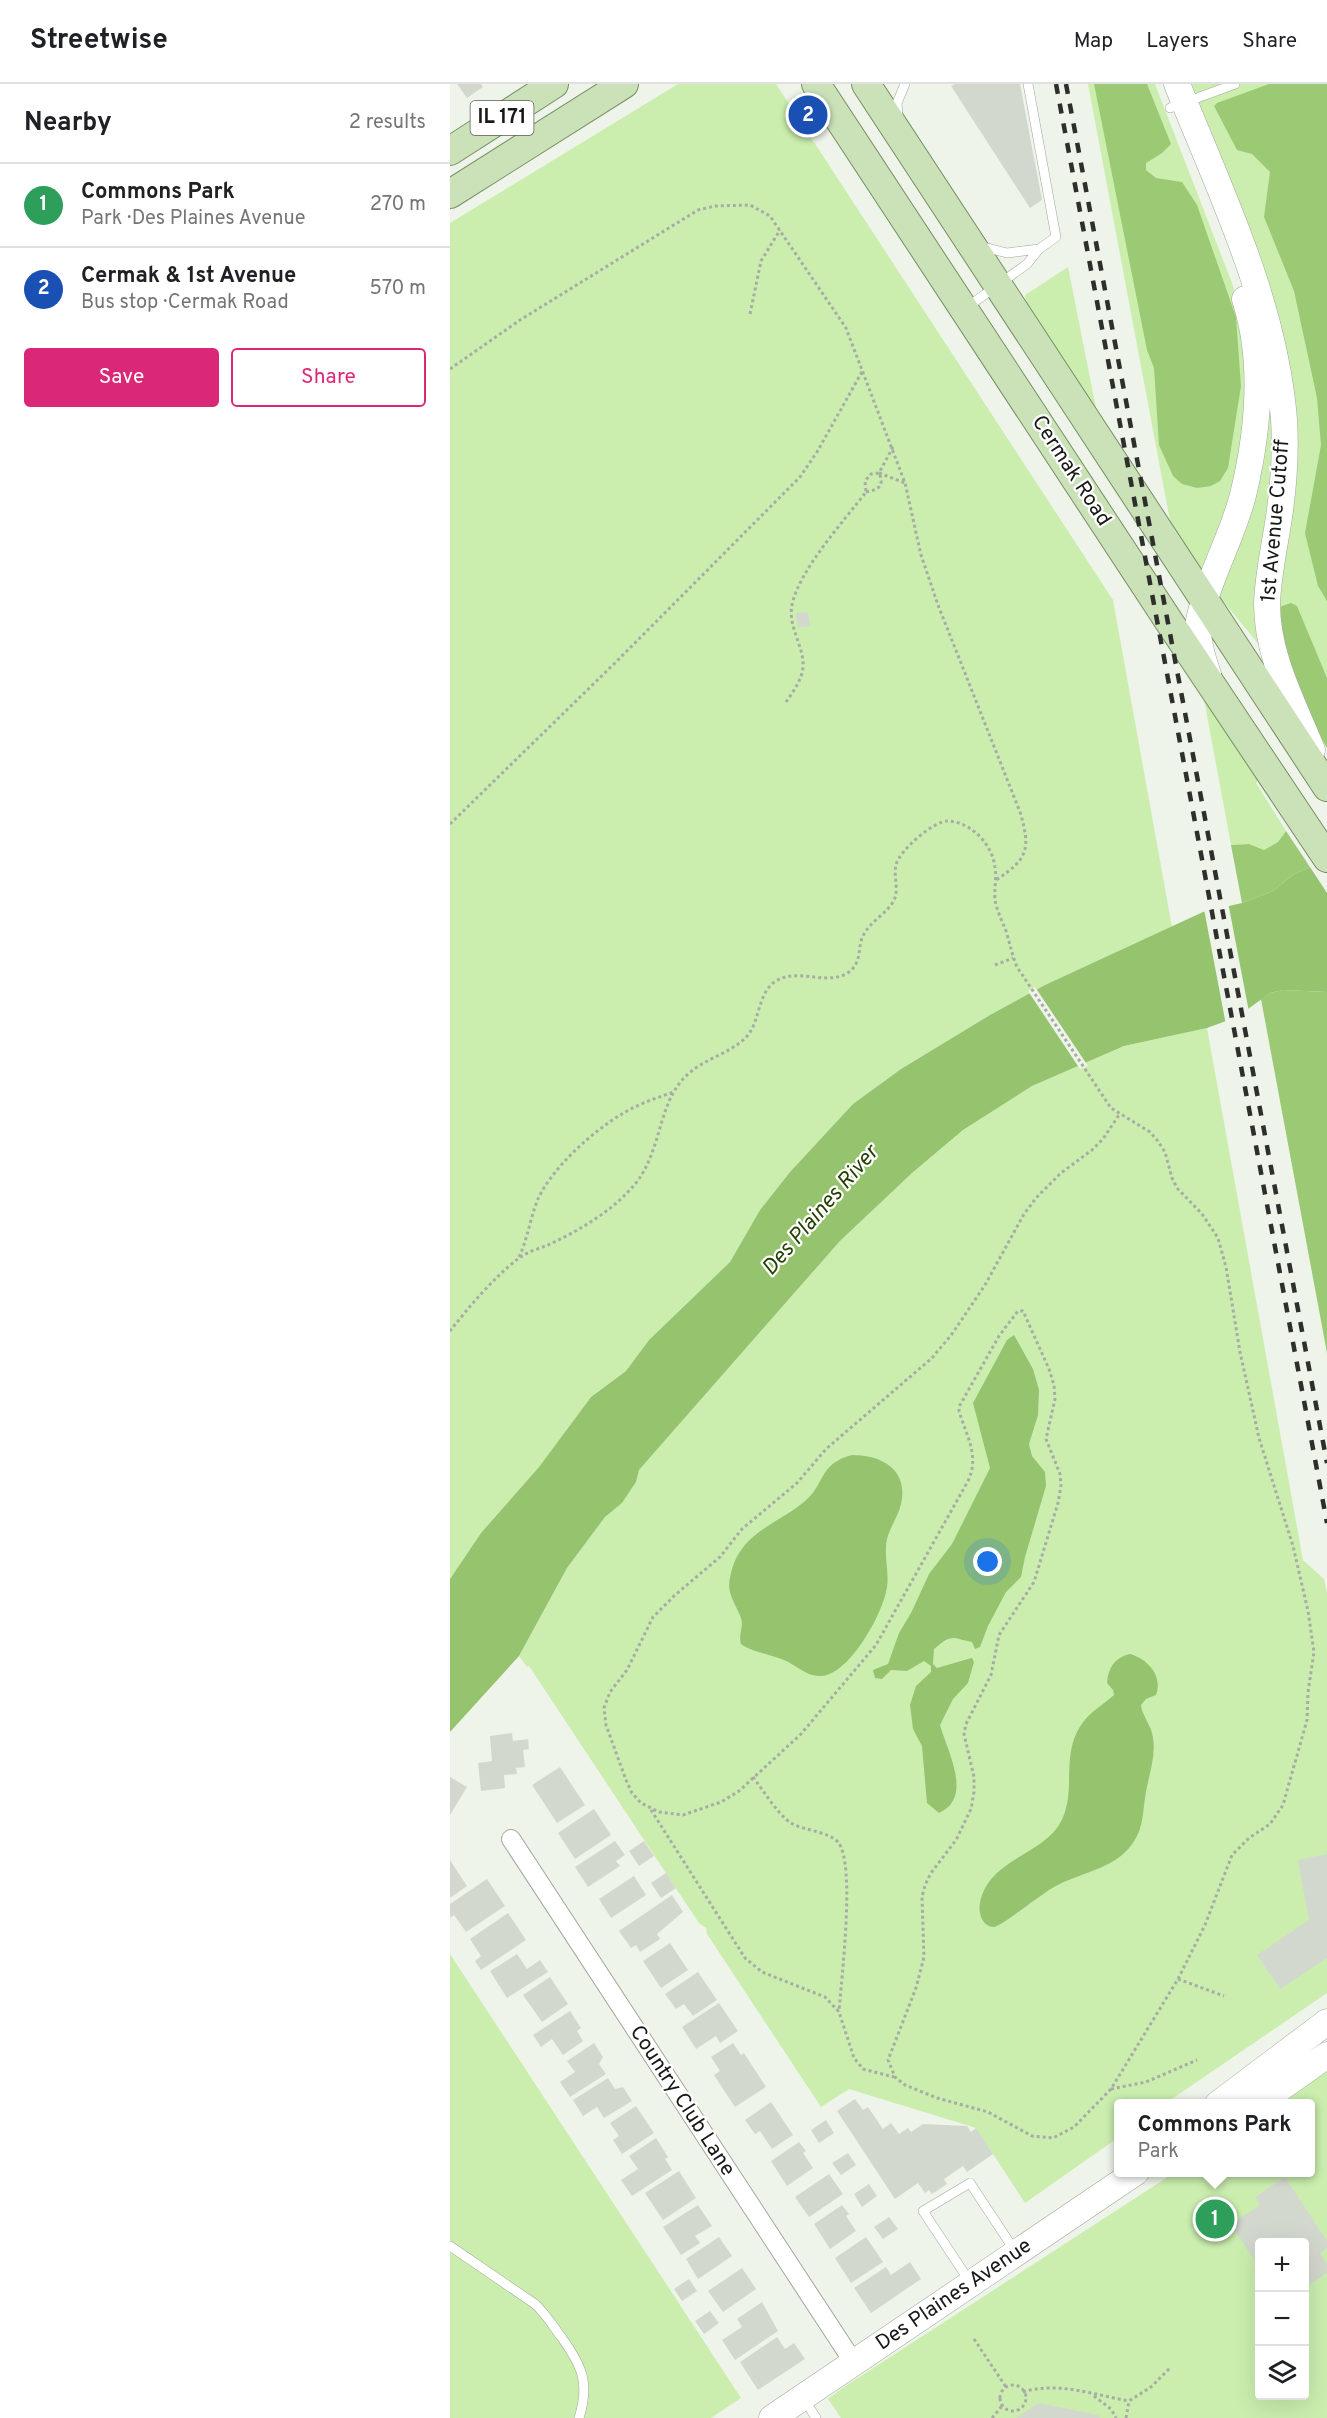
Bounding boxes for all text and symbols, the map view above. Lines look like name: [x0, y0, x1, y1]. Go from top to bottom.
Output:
text: Streetwise: [30, 23, 168, 59]
text: Map: [1074, 28, 1113, 55]
text: Layers: [1146, 28, 1209, 55]
text: Share: [1242, 28, 1297, 55]
pin: 2: [788, 93, 828, 138]
road number: IL 171: [470, 101, 534, 135]
text: Nearby: [24, 107, 112, 140]
text: 2 results: [349, 110, 426, 136]
text: Commons Park: [81, 179, 235, 206]
text: 1: [40, 192, 48, 218]
text: 270 m: [370, 192, 426, 218]
text: Park · Des Plaines Avenue: [81, 206, 305, 232]
text: Cermak & 1st Avenue: [81, 263, 296, 290]
text: 2: [37, 276, 50, 302]
text: 570 m: [369, 276, 426, 302]
text: Bus stop · Cermak Road: [81, 290, 289, 316]
button: Save: [24, 348, 219, 407]
button: Share: [231, 348, 426, 407]
street label: Cermak Road: [1025, 410, 1117, 532]
street label: 1st Avenue Cutoff: [1255, 439, 1297, 603]
water label: Des Plaines River: [757, 1139, 886, 1282]
your location: [973, 1547, 1002, 1576]
street label: Country Club Lane: [623, 2020, 741, 2182]
popup: [1114, 2099, 1315, 2177]
text: Commons Park: [1138, 2112, 1291, 2139]
text: Park: [1138, 2139, 1179, 2165]
pin: 1: [1196, 2196, 1234, 2242]
street label: Des Plaines Avenue: [871, 2233, 1037, 2357]
map controls: [1255, 2238, 1309, 2400]
button: +: [1255, 2238, 1309, 2292]
button: −: [1255, 2292, 1309, 2346]
button: layers: [1255, 2346, 1309, 2400]

